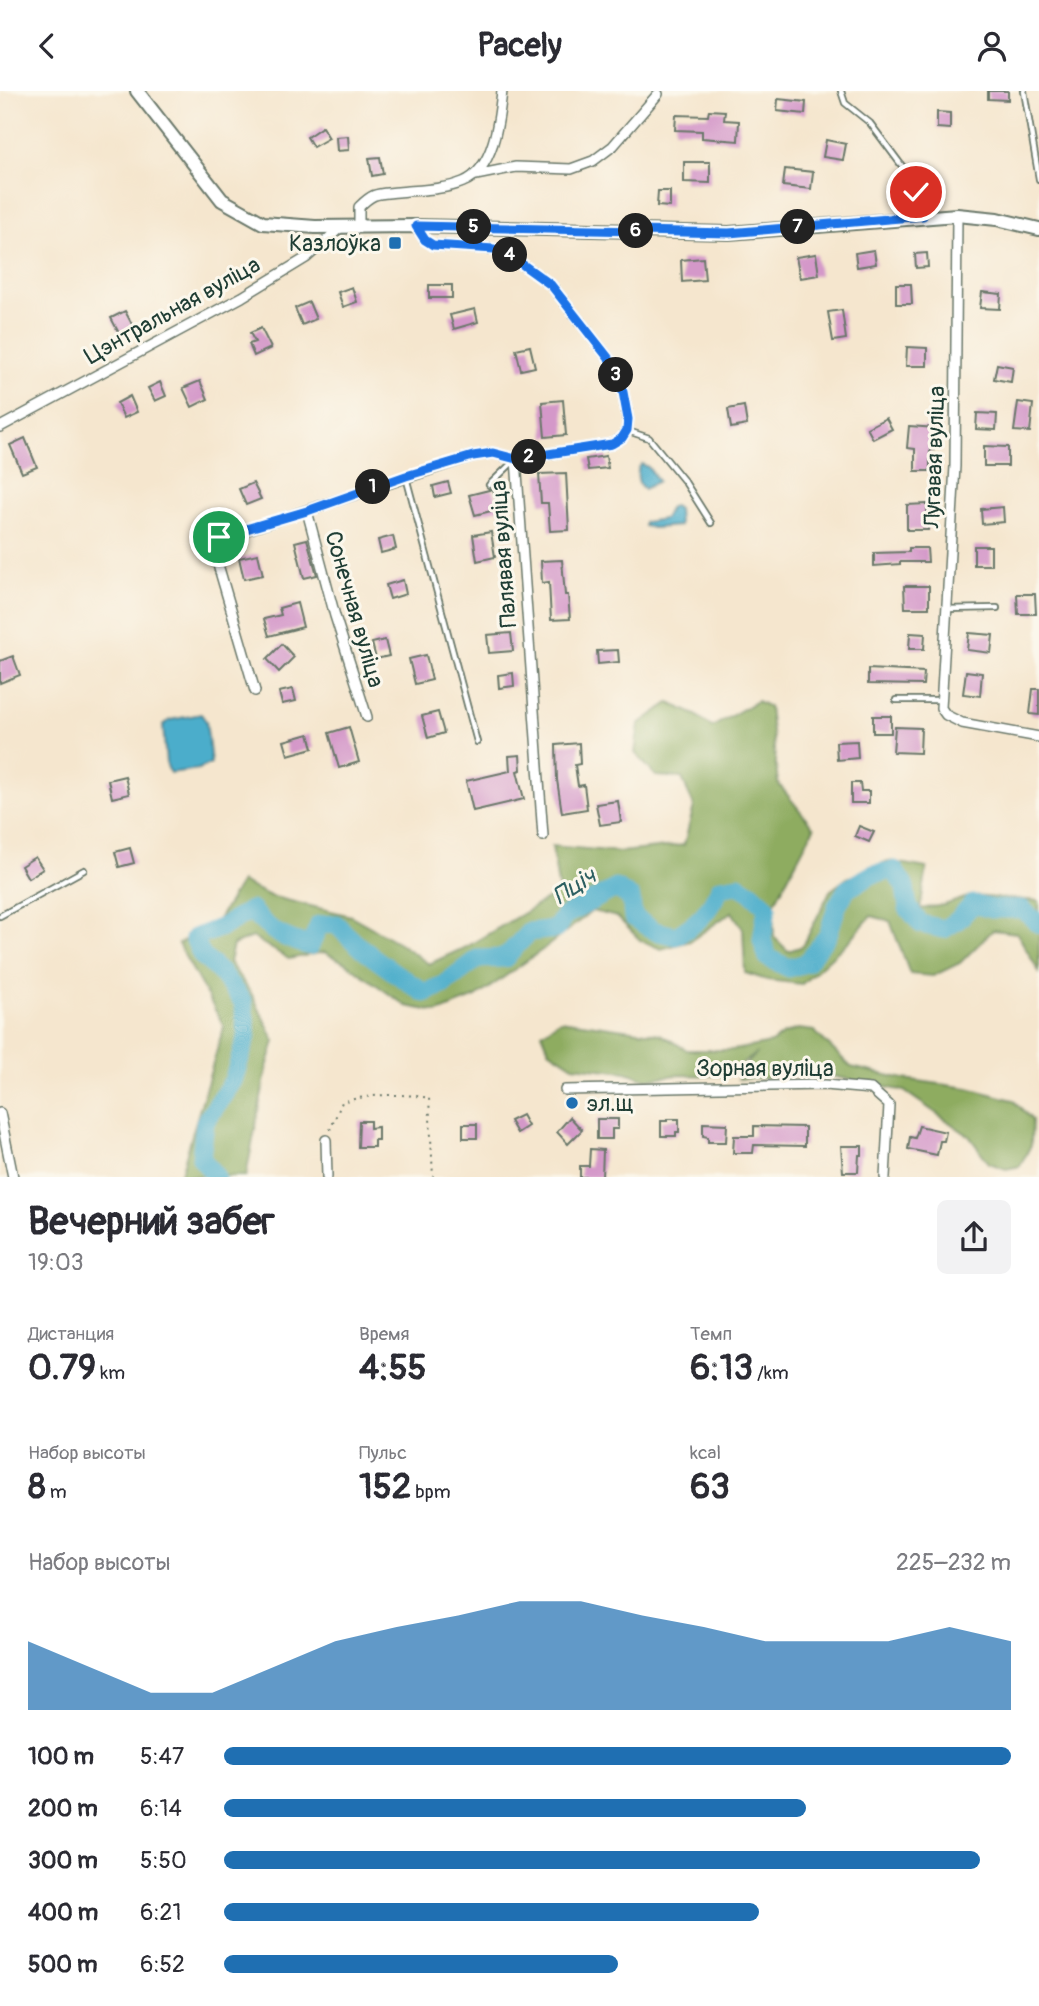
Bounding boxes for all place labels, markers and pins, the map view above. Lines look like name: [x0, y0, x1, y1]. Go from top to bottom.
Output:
pin: [886, 162, 946, 222]
pin: 5: [456, 209, 491, 245]
pin: 7: [780, 209, 816, 245]
pin: 6: [618, 213, 654, 249]
place label: Казлоўка: [289, 229, 381, 258]
marker: Казлоўка: [387, 235, 403, 251]
pin: 4: [492, 237, 528, 273]
pin: 3: [598, 357, 634, 393]
pin: 2: [512, 439, 546, 475]
pin: 1: [356, 469, 390, 505]
pin: [189, 507, 249, 567]
place label: эл.щ: [586, 1089, 634, 1118]
marker: эл.щ: [564, 1095, 580, 1111]

